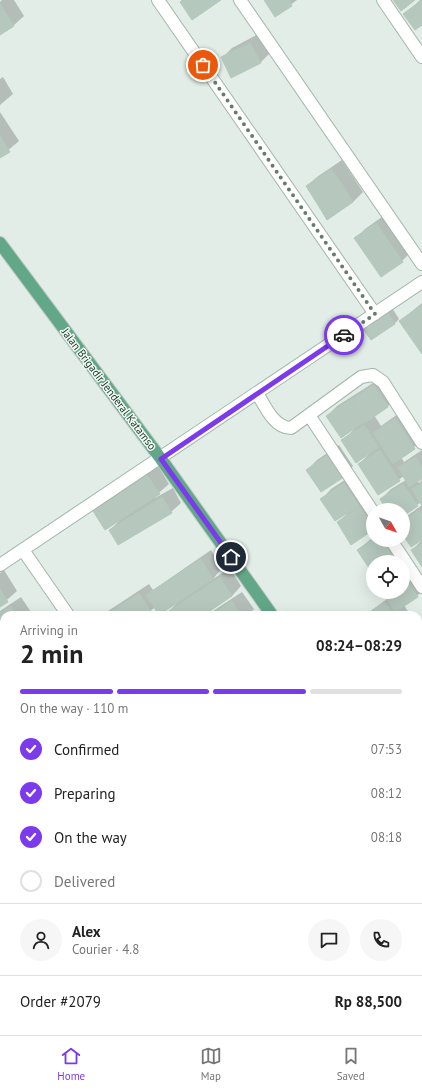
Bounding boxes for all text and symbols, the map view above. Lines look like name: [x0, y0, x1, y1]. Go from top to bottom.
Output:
pin: [186, 48, 220, 82]
icon: bag: [192, 54, 214, 76]
courier: [324, 315, 364, 355]
icon: car: [333, 324, 355, 346]
street label: Jalan Brigadir Jenderal Katamso: [58, 325, 159, 453]
north arrow: [366, 503, 410, 547]
map controls: [366, 503, 410, 599]
pin: [214, 540, 248, 574]
icon: home: [220, 546, 242, 568]
button: locate: [366, 555, 410, 599]
text: Arriving in: [20, 622, 78, 639]
text: 08:24–08:29: [316, 636, 402, 655]
text: 2 min: [20, 637, 83, 670]
text: On the way · 110 m: [20, 700, 128, 717]
icon: check: [20, 738, 42, 760]
text: Confirmed: [54, 740, 119, 759]
text: 07:53: [371, 741, 402, 758]
icon: check: [20, 782, 42, 804]
text: Preparing: [54, 784, 116, 803]
text: 08:12: [371, 785, 402, 802]
icon: check: [20, 826, 42, 848]
text: On the way: [54, 828, 127, 847]
text: 08:18: [371, 829, 402, 846]
text: Delivered: [54, 872, 115, 891]
button: person: [20, 919, 62, 961]
button: chat: [308, 919, 350, 961]
button: phone: [360, 919, 402, 961]
text: Alex: [72, 922, 101, 941]
text: Courier · 4.8: [72, 941, 139, 958]
text: Order #2079: [20, 992, 101, 1011]
text: Rp 88,500: [335, 992, 402, 1011]
tab: Home: [57, 1045, 85, 1083]
tab: Map: [200, 1045, 222, 1083]
tab: Saved: [337, 1045, 365, 1083]

